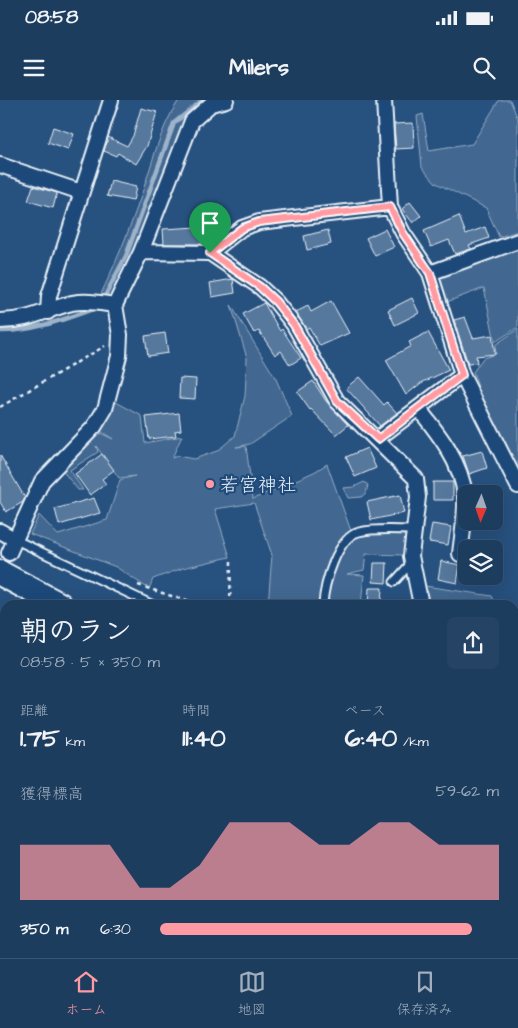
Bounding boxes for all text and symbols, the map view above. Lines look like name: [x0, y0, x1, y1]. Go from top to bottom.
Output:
text: 08:58: [25, 4, 78, 31]
text: Milers: [229, 52, 289, 83]
icon: menu: [20, 54, 48, 82]
icon: search: [470, 54, 498, 82]
pin: [189, 202, 231, 253]
icon: arrive: [196, 209, 224, 237]
place label: 若宮神社: [220, 472, 296, 499]
marker: 若宮神社: [204, 478, 216, 490]
north arrow: [458, 485, 502, 530]
map controls: [458, 485, 503, 585]
button: layers: [458, 540, 503, 585]
text: 朝のラン: [20, 612, 132, 651]
button: share: [447, 617, 499, 669]
text: 08:58 · 5 × 350 m: [20, 651, 160, 673]
text: 距離: [20, 701, 48, 721]
text: 時間: [182, 701, 210, 721]
text: ペース: [345, 701, 386, 721]
text: 1.75: [20, 721, 60, 756]
text: 11:40: [182, 721, 226, 756]
text: 6:40: [345, 721, 397, 756]
text: km: [60, 732, 85, 752]
text: /km: [397, 732, 429, 752]
text: 59–62 m: [436, 780, 499, 802]
text: 獲得標高: [20, 783, 84, 805]
text: 350 m: [20, 918, 68, 940]
text: 6:30: [100, 918, 131, 940]
tab: ホーム: [65, 968, 107, 1020]
tab: 地図: [238, 968, 266, 1020]
tab: 保存済み: [397, 968, 453, 1020]

